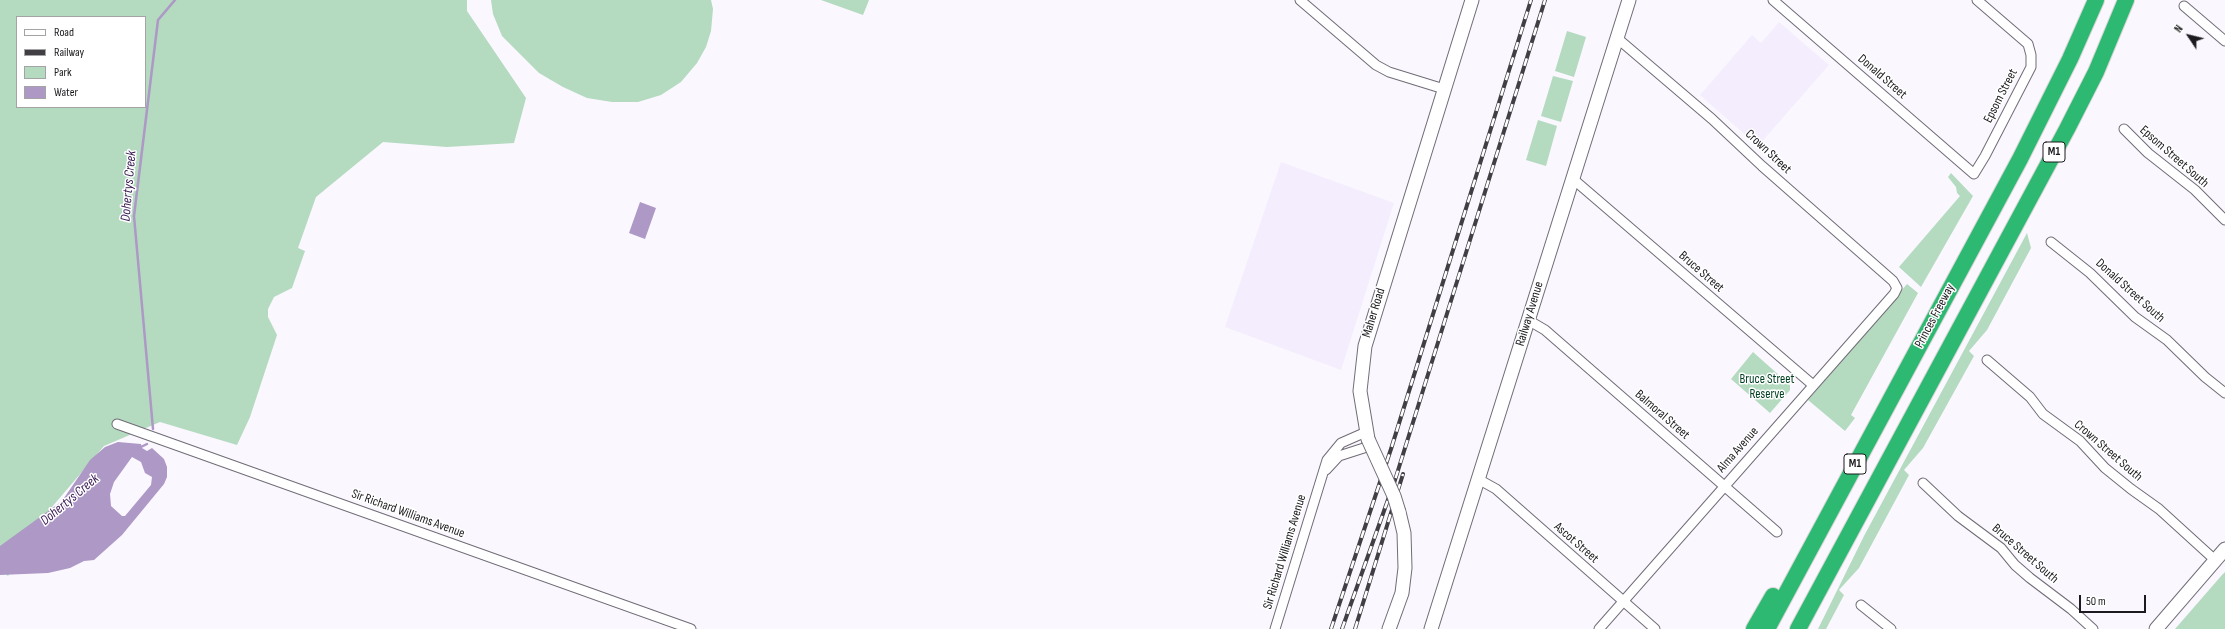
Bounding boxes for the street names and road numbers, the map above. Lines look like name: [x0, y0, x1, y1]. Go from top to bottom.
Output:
street label: Donald Street: [1854, 52, 1910, 102]
street label: Epsom Street: [1981, 66, 2021, 126]
street label: Epsom Street South: [2136, 123, 2212, 191]
street label: Crown Street: [1742, 127, 1794, 177]
road number: M1: [2043, 142, 2065, 162]
street label: Bruce Street: [1675, 248, 1727, 296]
street label: Donald Street South: [2092, 256, 2168, 326]
street label: Railway Avenue: [1513, 280, 1547, 348]
street label: Princes Freeway: [1912, 281, 1958, 351]
street label: Maher Road: [1359, 286, 1389, 340]
street label: Balmoral Street: [1631, 387, 1693, 443]
street label: Crown Street South: [2071, 417, 2145, 485]
street label: Alma Avenue: [1714, 424, 1762, 476]
road number: M1: [1844, 454, 1866, 474]
street label: Sir Richard Williams Avenue: [349, 486, 467, 542]
street label: Sir Richard Williams Avenue: [1260, 493, 1310, 611]
street label: Ascot Street: [1550, 519, 1602, 567]
street label: Bruce Street South: [1989, 521, 2061, 587]

